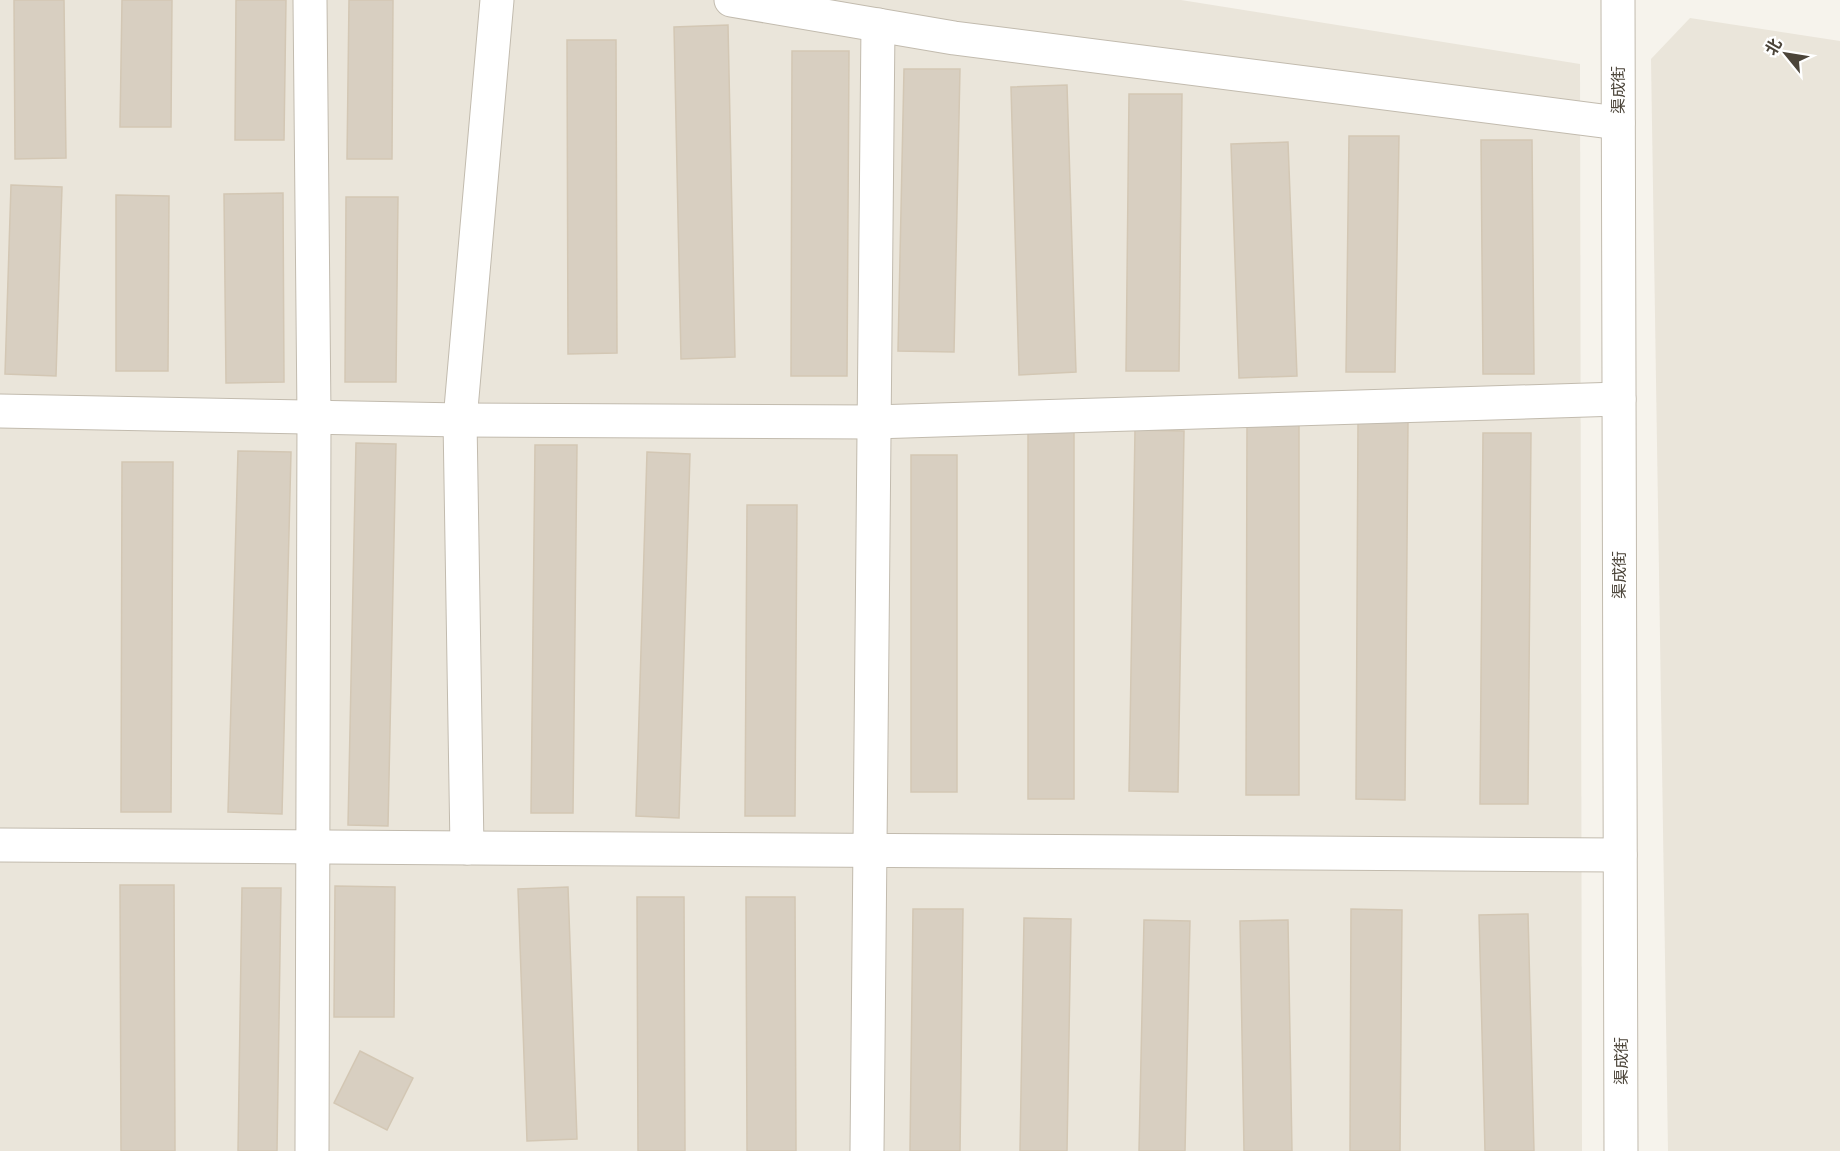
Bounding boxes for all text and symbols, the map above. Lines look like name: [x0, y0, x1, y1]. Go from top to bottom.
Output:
north arrow: [1756, 24, 1816, 84]
text: 北: [1760, 35, 1786, 58]
street label: 渠成街: [1608, 66, 1628, 114]
street label: 渠成街: [1609, 551, 1629, 599]
street label: 渠成街: [1611, 1037, 1631, 1085]

